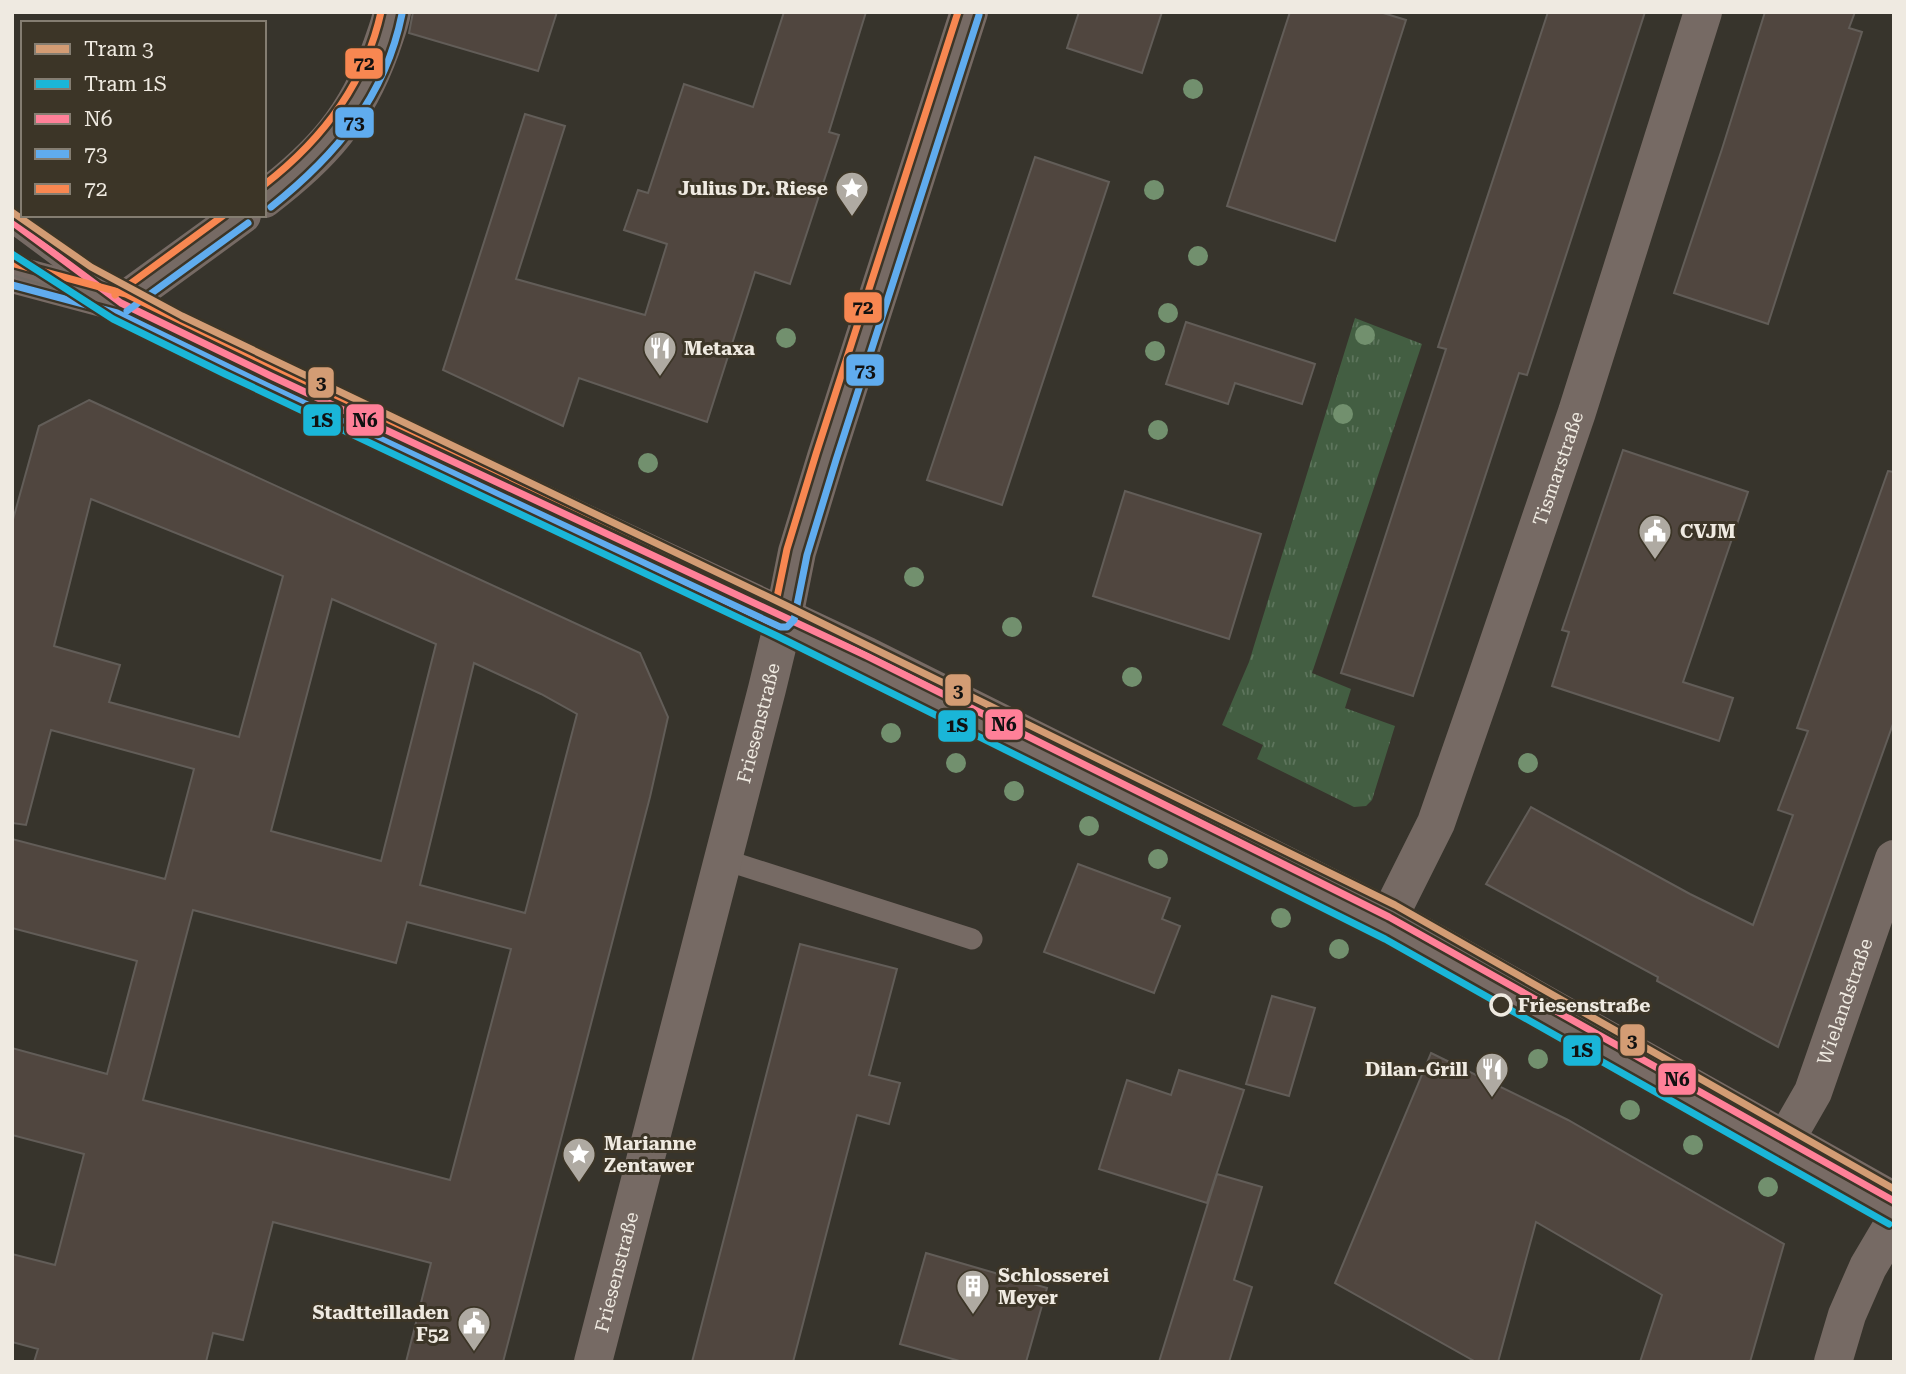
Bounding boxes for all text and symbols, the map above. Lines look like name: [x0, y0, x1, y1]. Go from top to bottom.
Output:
legend: [21, 21, 266, 217]
text: Tram 3: [84, 37, 154, 61]
line badge: 72: [344, 47, 384, 80]
text: 72: [353, 52, 375, 75]
text: Tram 1S: [84, 72, 167, 96]
line badge: 73: [334, 106, 375, 139]
text: N6: [84, 107, 113, 131]
text: 73: [343, 111, 365, 134]
text: 73: [84, 142, 108, 166]
place icon: Julius Dr. Riese: [833, 169, 871, 218]
text: 72: [84, 177, 108, 201]
place label: Julius Dr. Riese: [678, 177, 828, 200]
line badge: 72: [843, 291, 883, 324]
text: 72: [852, 296, 874, 319]
restaurant icon: Metaxa: [641, 329, 679, 378]
place label: Metaxa: [684, 337, 755, 360]
line badge: 73: [845, 353, 885, 387]
text: 73: [854, 359, 876, 382]
line badge: 3: [307, 366, 335, 399]
text: 3: [316, 371, 327, 394]
line badge: 1S: [302, 403, 342, 437]
line badge: N6: [345, 403, 385, 437]
street label: Tismarstraße: [1528, 408, 1588, 529]
text: 1S: [311, 409, 333, 432]
text: N6: [352, 409, 378, 432]
public building icon: CVJM: [1636, 512, 1674, 561]
place label: CVJM: [1680, 520, 1736, 543]
street label: Friesenstraße: [732, 661, 785, 786]
line badge: 3: [944, 673, 972, 707]
text: 3: [953, 679, 964, 702]
line badge: N6: [984, 708, 1024, 741]
line badge: 1S: [937, 709, 977, 743]
text: N6: [991, 713, 1017, 736]
text: 1S: [946, 714, 968, 737]
street label: Wielandstraße: [1812, 935, 1878, 1068]
marker: Friesenstraße: [1490, 994, 1512, 1016]
place label: Friesenstraße: [1518, 994, 1650, 1017]
line badge: 3: [1619, 1023, 1646, 1057]
text: 3: [1627, 1029, 1638, 1052]
line badge: 1S: [1562, 1034, 1602, 1067]
text: 1S: [1571, 1039, 1593, 1062]
restaurant icon: Dilan-Grill: [1473, 1050, 1511, 1099]
place label: Dilan-Grill: [1365, 1058, 1468, 1081]
line badge: N6: [1657, 1062, 1697, 1096]
text: N6: [1664, 1068, 1690, 1091]
place label: Marianne Zentawer: [604, 1132, 696, 1177]
place icon: Marianne Zentawer: [560, 1135, 598, 1184]
street label: Friesenstraße: [590, 1209, 643, 1335]
place label: Schlosserei Meyer: [998, 1264, 1109, 1309]
building icon: Schlosserei Meyer: [954, 1267, 992, 1316]
place label: Stadtteilladen F52: [312, 1301, 449, 1346]
public building icon: Stadtteilladen F52: [455, 1304, 493, 1353]

